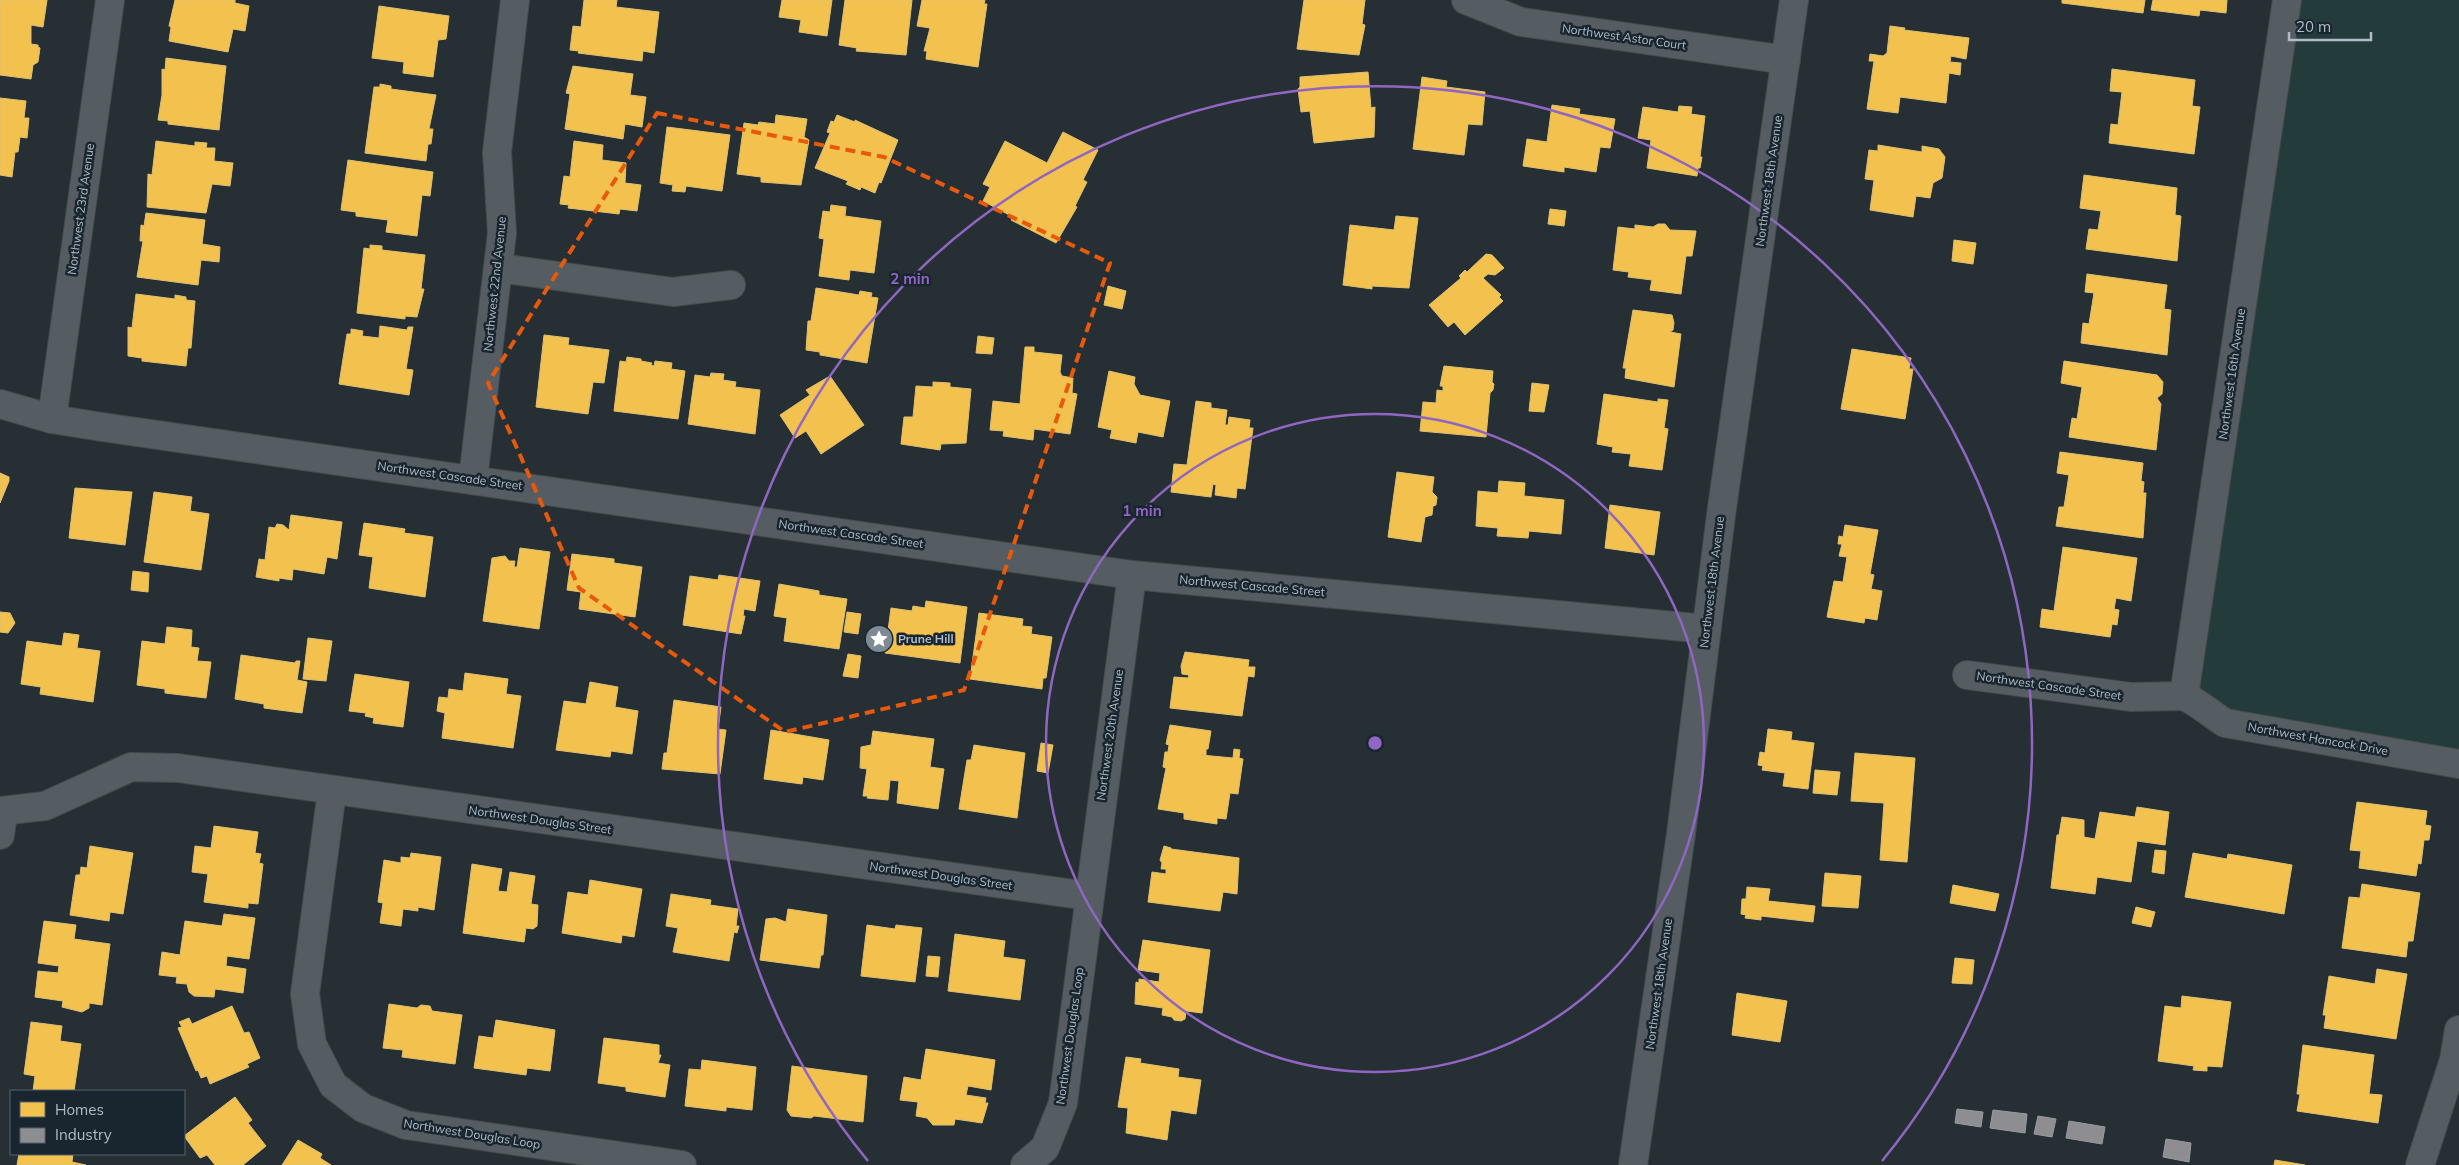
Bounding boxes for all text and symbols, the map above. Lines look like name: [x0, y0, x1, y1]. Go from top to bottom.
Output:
scale bar: [2289, 10, 2372, 42]
text: 20 m: [2296, 17, 2331, 36]
street label: Northwest Astor Court: [1561, 20, 1687, 53]
street label: Northwest 18th Avenue: [1752, 114, 1785, 247]
street label: Northwest 23rd Avenue: [64, 142, 97, 276]
street label: Northwest 22nd Avenue: [480, 216, 509, 352]
text: 2 min: [890, 269, 930, 288]
street label: Northwest 16th Avenue: [2215, 307, 2248, 440]
street label: Northwest Cascade Street: [377, 458, 523, 493]
text: 1 min: [1122, 501, 1162, 520]
street label: Northwest 18th Avenue: [1696, 515, 1727, 649]
street label: Northwest Cascade Street: [778, 516, 924, 551]
street label: Northwest Cascade Street: [1179, 572, 1325, 599]
place icon: Prune Hill: [864, 624, 894, 654]
place label: Prune Hill: [898, 631, 954, 646]
street label: Northwest 20th Avenue: [1093, 668, 1126, 801]
street label: Northwest Cascade Street: [1976, 668, 2122, 703]
street label: Northwest Hancock Drive: [2247, 719, 2389, 758]
centre of rings: [1366, 734, 1384, 752]
street label: Northwest Douglas Street: [468, 802, 612, 837]
street label: Northwest Douglas Street: [869, 858, 1013, 893]
street label: Northwest 18th Avenue: [1642, 917, 1675, 1050]
street label: Northwest Douglas Loop: [1052, 966, 1087, 1105]
legend: [10, 1090, 185, 1155]
text: Homes: [55, 1100, 104, 1119]
street label: Northwest Douglas Loop: [403, 1115, 542, 1152]
text: Industry: [55, 1125, 112, 1144]

